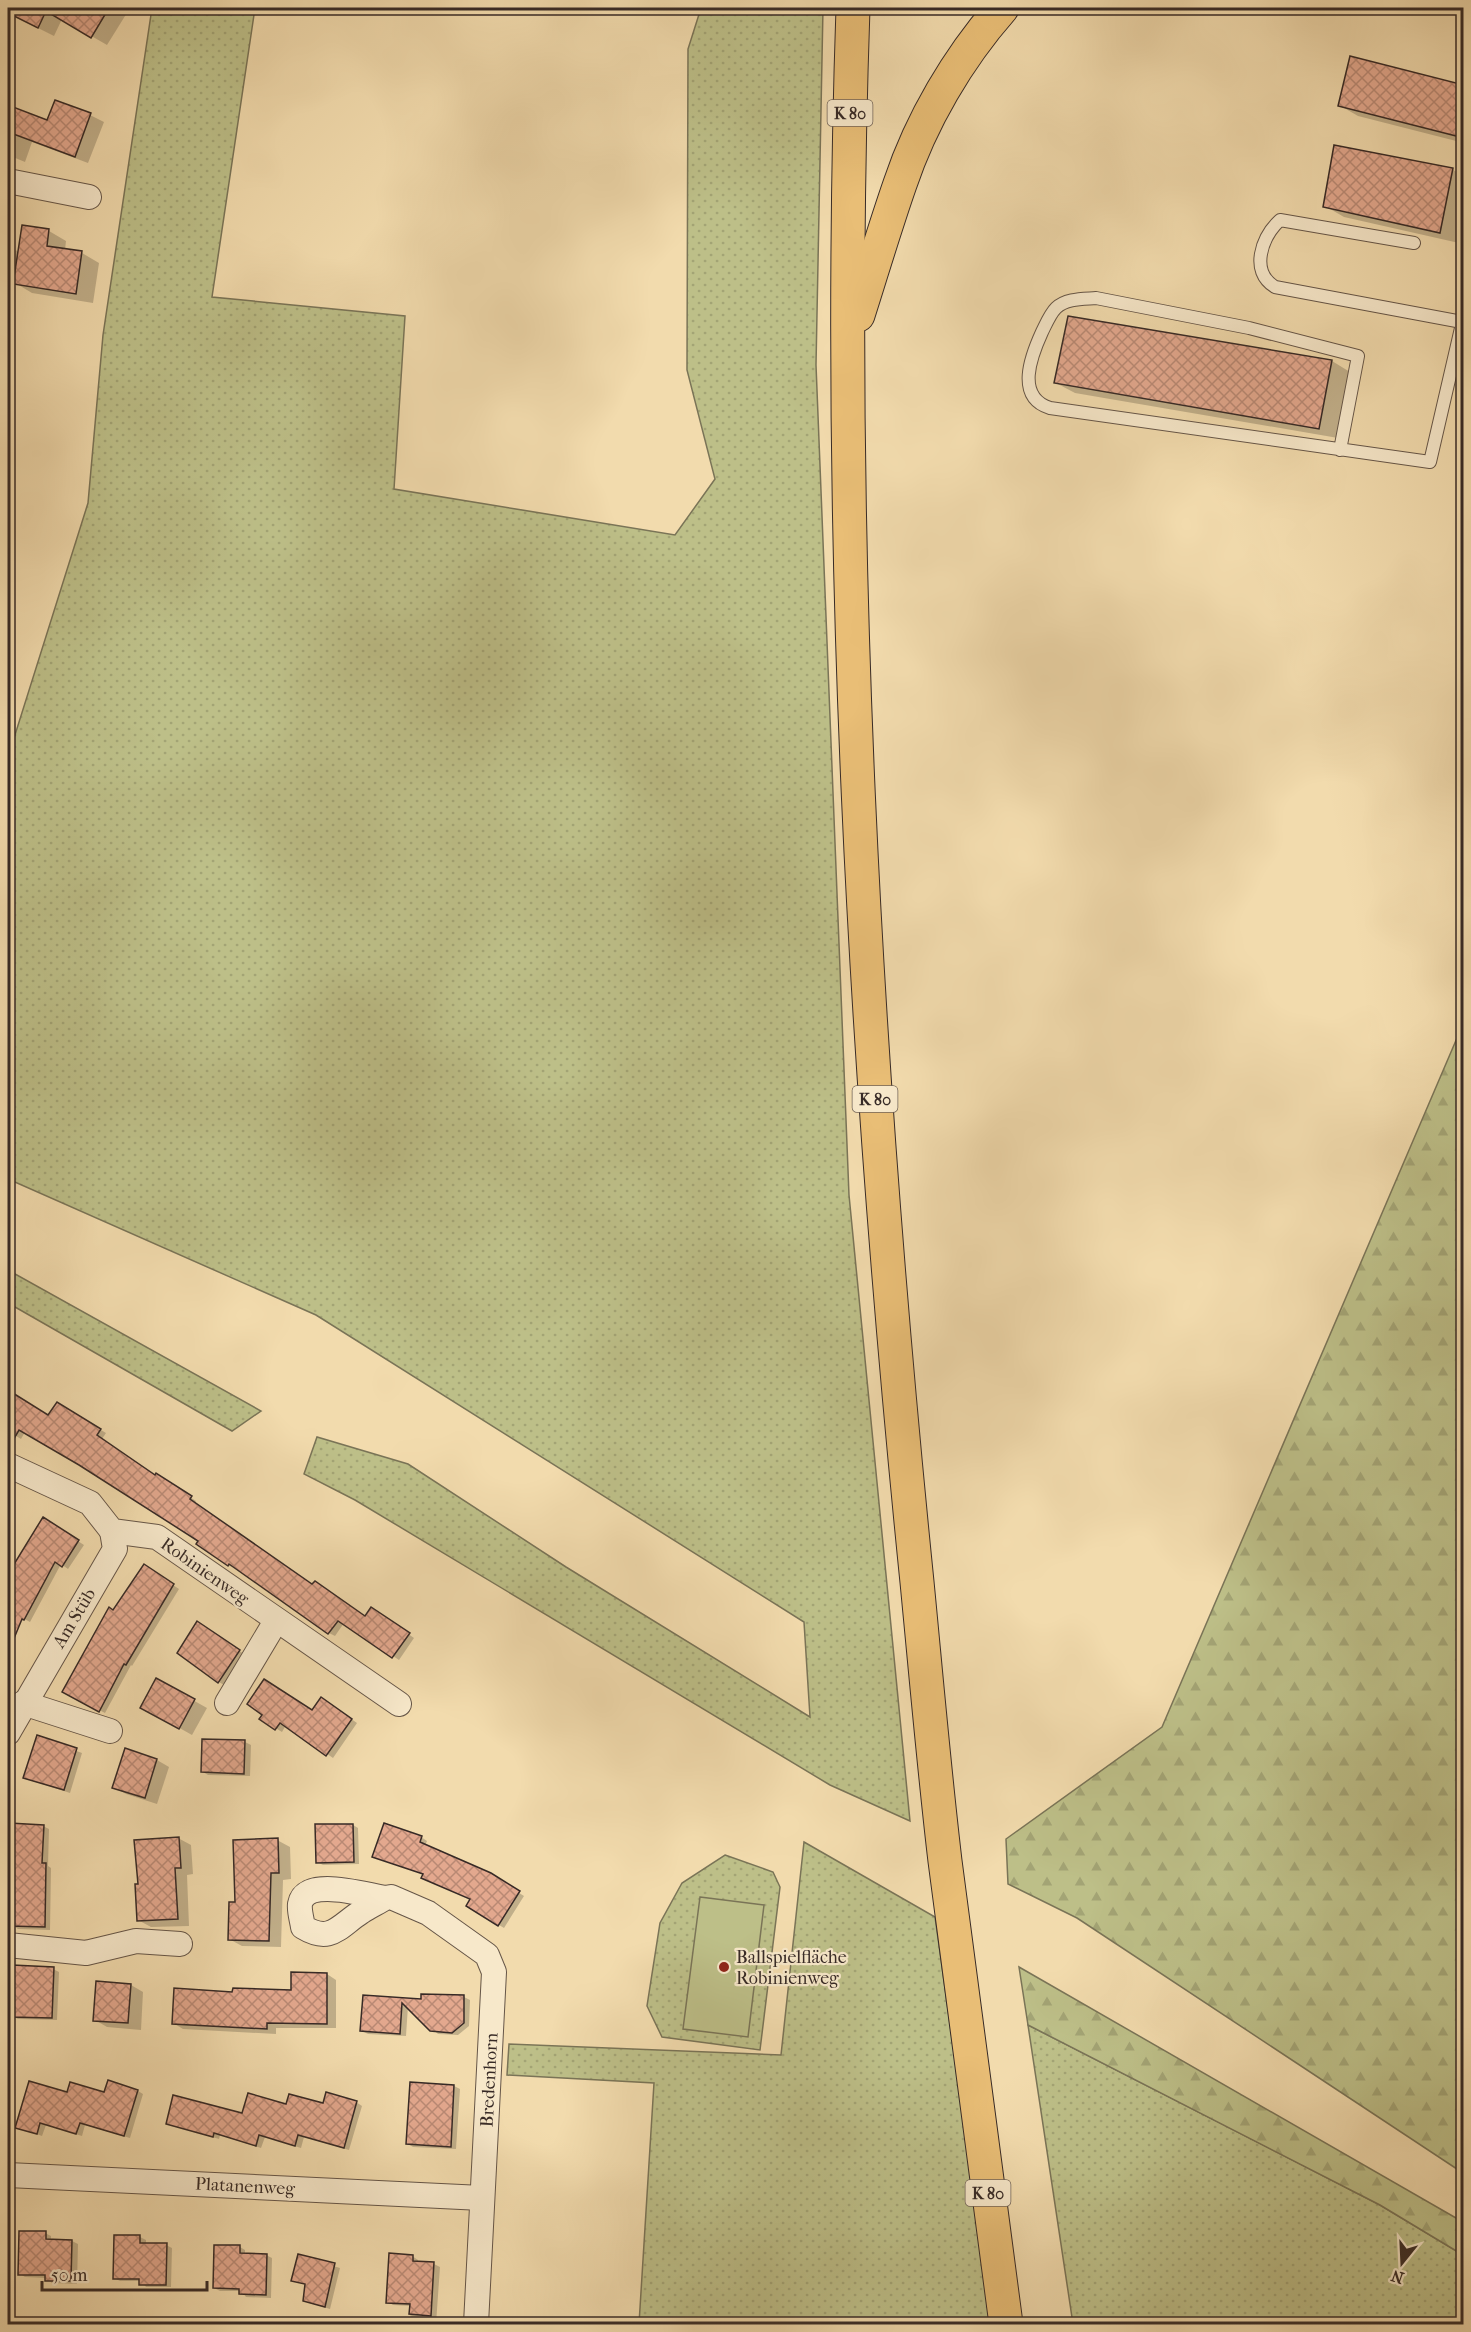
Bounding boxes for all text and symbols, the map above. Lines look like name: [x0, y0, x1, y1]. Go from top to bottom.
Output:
road number: K 80: [828, 100, 872, 126]
road number: K 80: [852, 1086, 898, 1112]
street label: Robinienweg: [157, 1533, 253, 1610]
street label: Am Stüb: [48, 1585, 100, 1653]
place label: Ballspielfläche Robinienweg: [736, 1947, 847, 1989]
marker: Ballspielfläche Robinienweg: [717, 1960, 731, 1974]
street label: Bredenhorn: [477, 2032, 502, 2128]
street label: Platanenweg: [195, 2173, 296, 2200]
road number: K 80: [966, 2180, 1010, 2206]
north arrow: [1372, 2233, 1432, 2293]
scale bar: [42, 2254, 207, 2292]
text: 50 m: [51, 2265, 88, 2286]
text: N: [1388, 2266, 1406, 2288]

